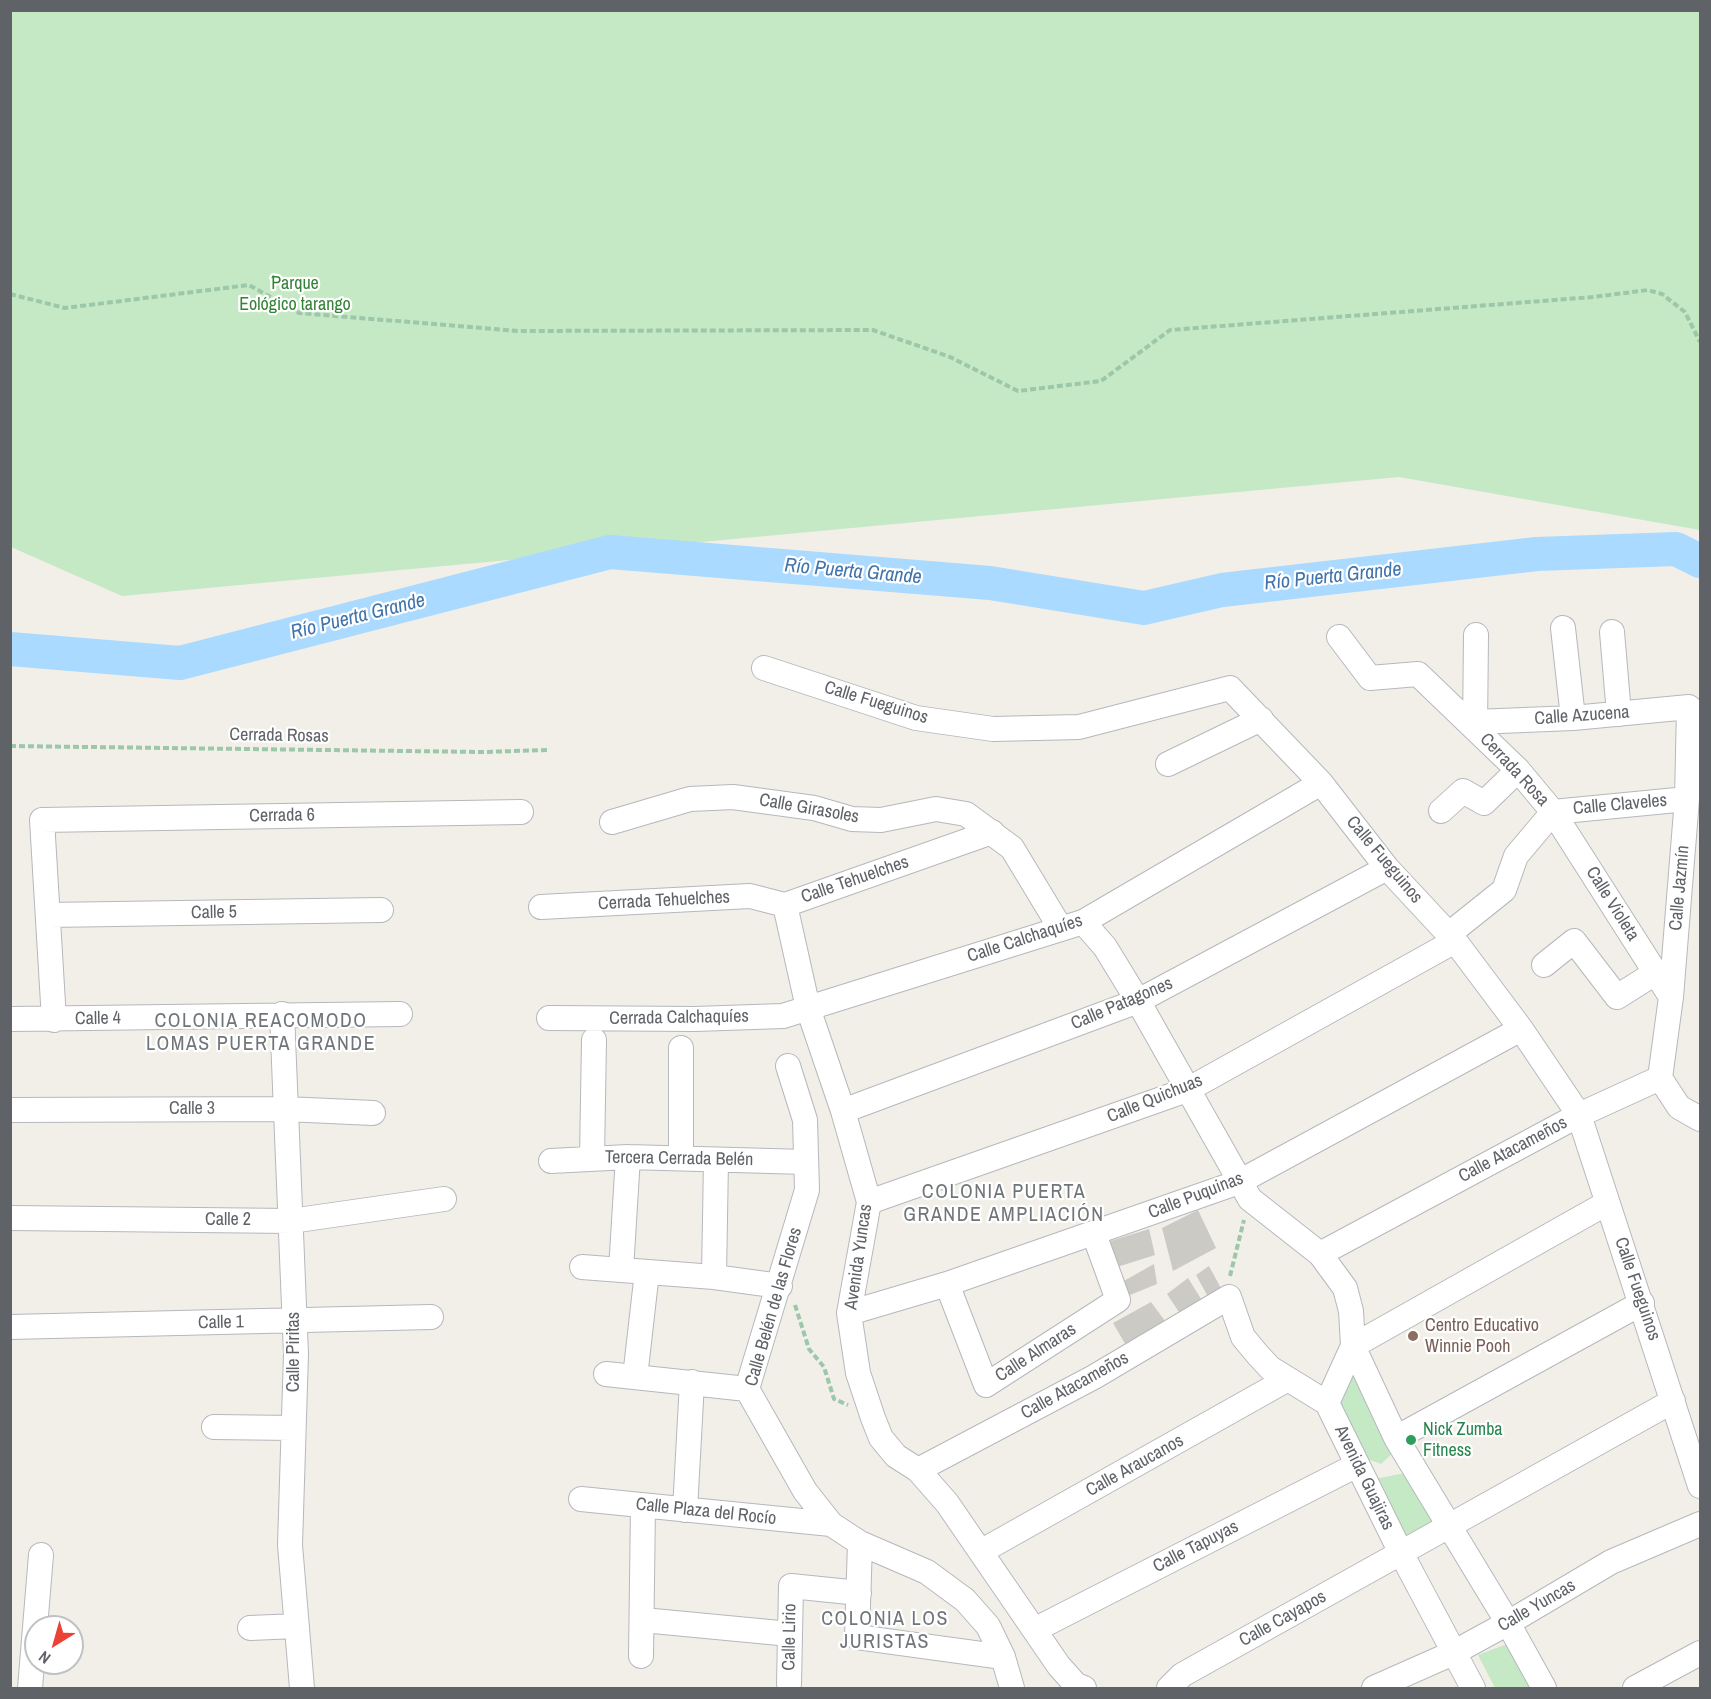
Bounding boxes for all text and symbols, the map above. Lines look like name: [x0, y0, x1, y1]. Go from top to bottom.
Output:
park label: ´Parque Eológico tarango: [239, 273, 351, 316]
water label: Río Puerta Grande: [783, 554, 923, 590]
water label: Río Puerta Grande: [1263, 558, 1403, 596]
water label: Río Puerta Grande: [288, 589, 428, 645]
street label: Calle Fueguinos: [821, 677, 931, 729]
street label: Calle Azucena: [1534, 702, 1630, 730]
street label: Cerrada Rosas: [229, 724, 329, 748]
street label: Cerrada Rosa: [1475, 729, 1553, 811]
street label: Calle Girasoles: [757, 790, 861, 828]
street label: Calle Claveles: [1572, 790, 1668, 820]
street label: Cerrada 6: [249, 805, 315, 827]
street label: Calle Fueguinos: [1341, 812, 1427, 908]
street label: Calle Jazmín: [1666, 845, 1694, 931]
street label: Calle Tehuelches: [798, 851, 912, 909]
street label: Calle Violeta: [1581, 863, 1643, 945]
street label: Cerrada Tehuelches: [597, 887, 731, 915]
street label: Calle 5: [191, 902, 237, 924]
street label: Calle Calchaquíes: [965, 910, 1085, 968]
street label: Calle Patagones: [1068, 973, 1176, 1035]
street label: Cerrada Calchaquíes: [609, 1006, 749, 1030]
street label: Calle 4: [75, 1008, 121, 1030]
district label: COLONIA REACOMODO LOMAS PUERTA GRANDE: [146, 1010, 376, 1057]
street label: Calle Quichuas: [1104, 1070, 1206, 1128]
street label: Calle 3: [169, 1098, 215, 1120]
street label: Calle Atacameños: [1455, 1112, 1571, 1188]
street label: Tercera Cerrada Belén: [605, 1147, 753, 1171]
street label: Calle Puquinas: [1145, 1168, 1247, 1224]
district label: COLONIA PUERTA GRANDE AMPLIACIÓN: [903, 1181, 1105, 1228]
street label: Avenida Yuncas: [841, 1203, 877, 1311]
street label: Calle 2: [205, 1209, 251, 1231]
street label: Calle Belén de las Flores: [741, 1225, 807, 1389]
street label: Calle Fueguinos: [1609, 1235, 1665, 1343]
street label: Calle 1: [198, 1312, 244, 1334]
street label: Calle Piritas: [283, 1312, 305, 1392]
place label: Centro Educativo Winnie Pooh: [1425, 1315, 1539, 1358]
street label: Calle Almaras: [992, 1319, 1080, 1387]
marker: Centro Educativo Winnie Pooh: [1406, 1329, 1420, 1343]
street label: Calle Atacameños: [1017, 1348, 1133, 1424]
place label: Nick Zumba Fitness: [1423, 1419, 1503, 1462]
street label: Avenida Guajiras: [1329, 1422, 1399, 1534]
street label: Calle Araucanos: [1082, 1430, 1188, 1502]
marker: Nick Zumba Fitness: [1404, 1433, 1418, 1447]
street label: Calle Plaza del Rocío: [635, 1494, 777, 1530]
street label: Calle Tapuyas: [1150, 1516, 1242, 1578]
street label: Calle Yuncas: [1494, 1575, 1580, 1637]
street label: Calle Cayapos: [1236, 1586, 1330, 1652]
street label: Calle Lirio: [779, 1603, 801, 1671]
district label: COLONIA LOS JURISTAS: [821, 1608, 949, 1655]
north arrow: [24, 1615, 84, 1675]
text: N: [34, 1646, 55, 1669]

